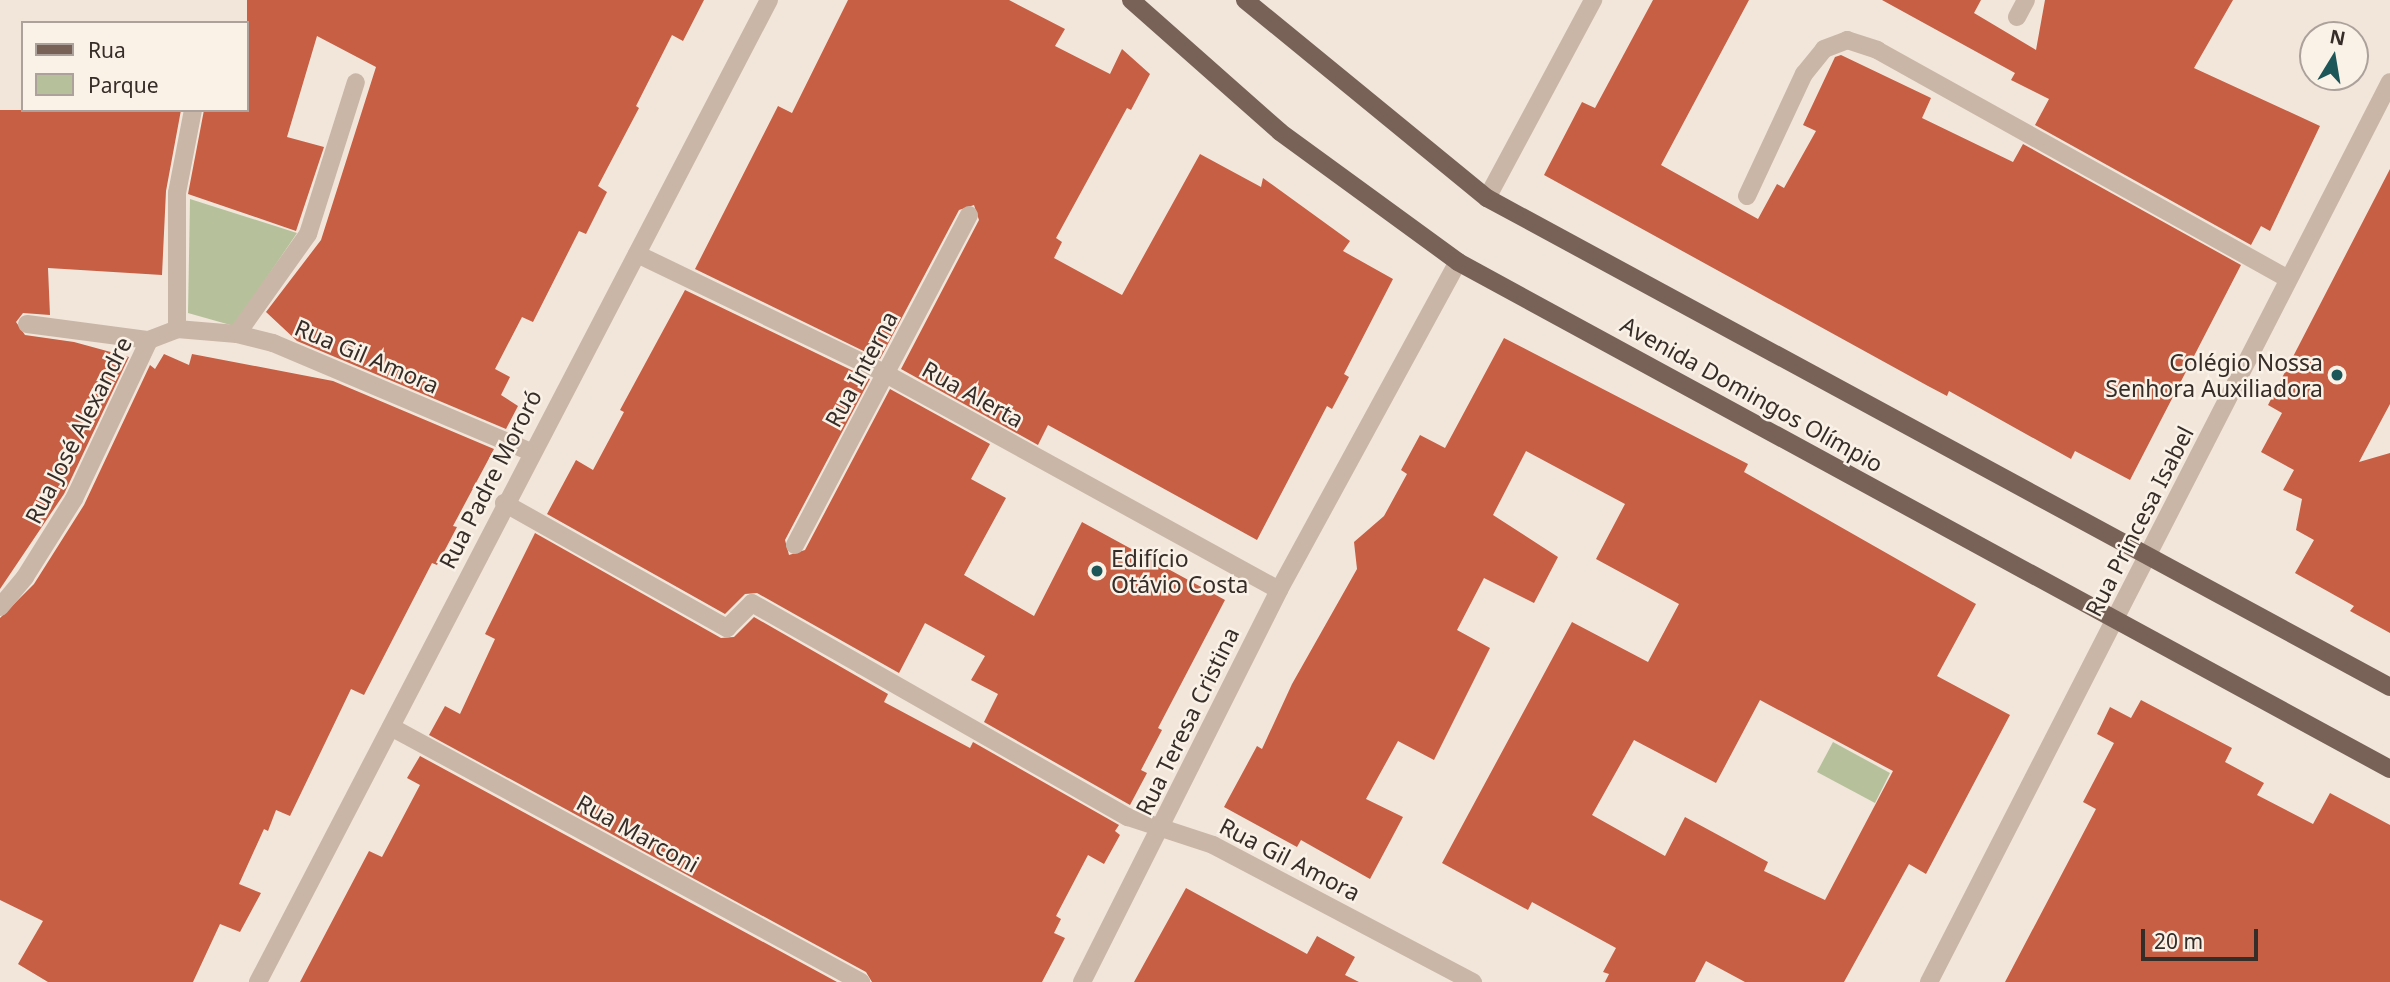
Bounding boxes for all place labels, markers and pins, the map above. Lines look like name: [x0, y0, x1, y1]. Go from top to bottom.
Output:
place label: Colégio Nossa Senhora Auxiliadora: [2105, 348, 2323, 402]
marker: Colégio Nossa Senhora Auxiliadora: [2329, 367, 2345, 383]
place label: Edifício Otávio Costa: [1111, 544, 1248, 598]
marker: Edifício Otávio Costa: [1089, 563, 1105, 579]

